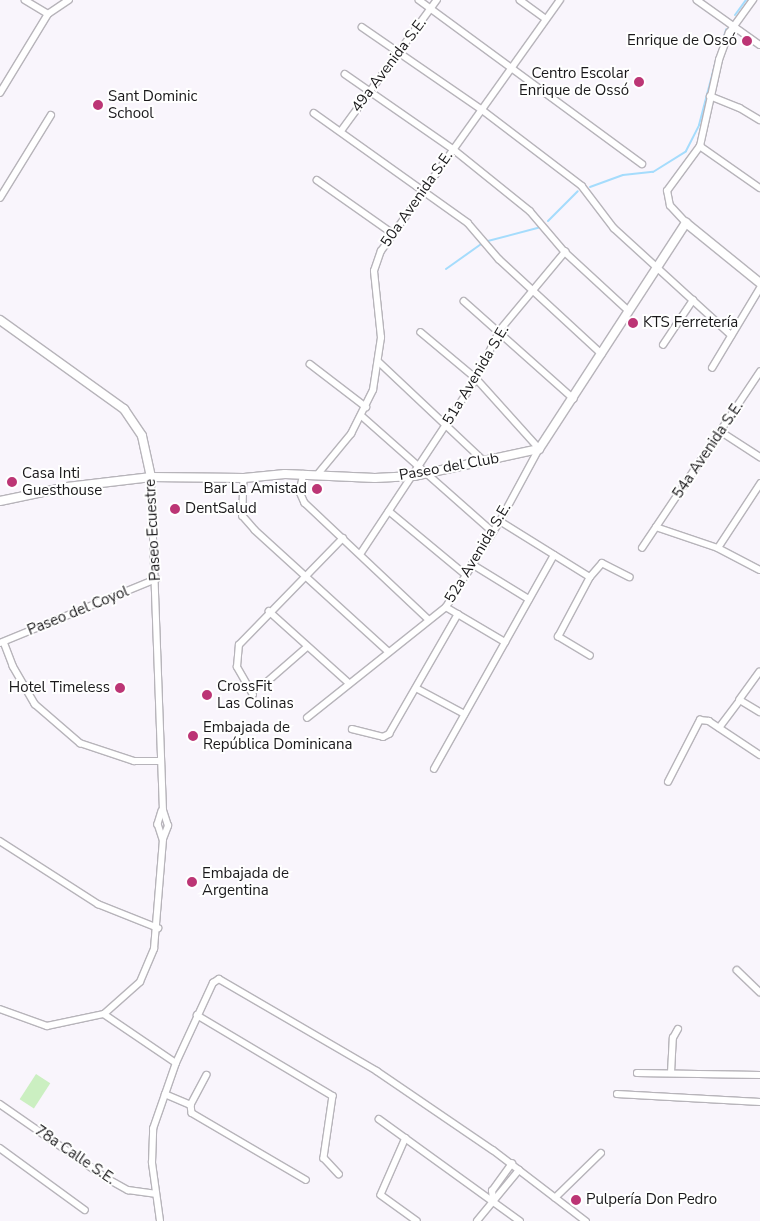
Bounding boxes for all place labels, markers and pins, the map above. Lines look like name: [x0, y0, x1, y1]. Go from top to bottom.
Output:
place label: Enrique de Ossó: [627, 32, 737, 50]
marker: Enrique de Ossó: [741, 35, 753, 47]
place label: Centro Escolar Enrique de Ossó: [519, 64, 629, 99]
marker: Centro Escolar Enrique de Ossó: [633, 76, 645, 88]
place label: Sant Dominic School: [108, 87, 198, 122]
marker: Sant Dominic School: [92, 99, 104, 111]
place label: KTS Ferretería: [643, 314, 738, 332]
marker: KTS Ferretería: [627, 317, 639, 329]
place label: Casa Inti Guesthouse: [22, 464, 102, 499]
marker: Casa Inti Guesthouse: [6, 476, 18, 488]
place label: Bar La Amistad: [203, 480, 307, 498]
marker: Bar La Amistad: [311, 483, 323, 495]
place label: DentSalud: [185, 500, 257, 518]
marker: DentSalud: [169, 503, 181, 515]
place label: CrossFit Las Colinas: [217, 677, 294, 712]
place label: Hotel Timeless: [9, 679, 110, 697]
marker: Hotel Timeless: [114, 682, 126, 694]
marker: CrossFit Las Colinas: [201, 689, 213, 701]
place label: Embajada de República Dominicana: [203, 718, 352, 753]
marker: Embajada de República Dominicana: [187, 730, 199, 742]
place label: Embajada de Argentina: [202, 864, 289, 899]
marker: Embajada de Argentina: [186, 876, 198, 888]
place label: Pulpería Don Pedro: [586, 1191, 717, 1209]
marker: Pulpería Don Pedro: [570, 1194, 582, 1206]

